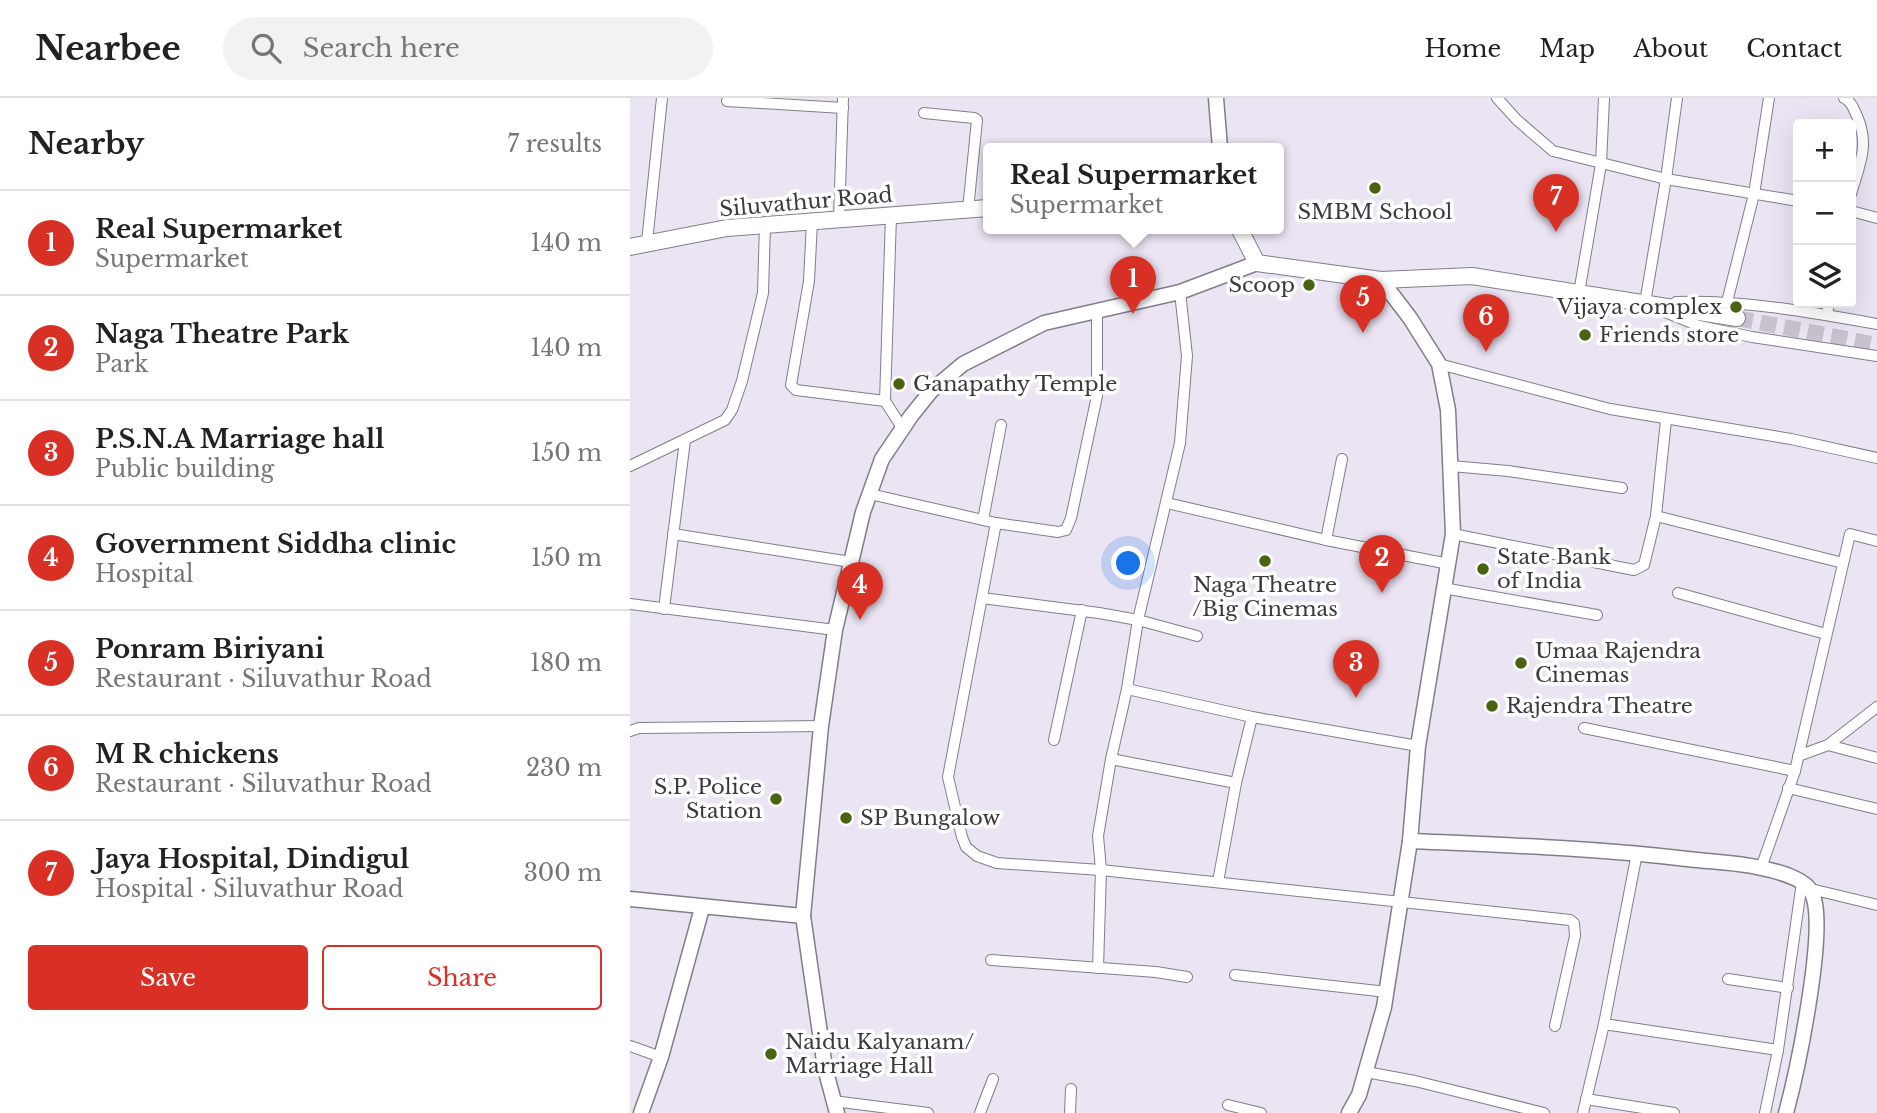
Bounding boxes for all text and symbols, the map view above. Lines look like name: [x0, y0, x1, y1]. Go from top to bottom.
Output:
search box: [223, 17, 713, 80]
text: Nearbee: [35, 28, 181, 69]
icon: search: [247, 29, 285, 67]
text: Search here: [303, 32, 460, 64]
text: Home: [1425, 34, 1501, 63]
text: Map: [1539, 34, 1595, 63]
text: About: [1633, 34, 1708, 63]
text: Contact: [1746, 34, 1842, 63]
map controls: [1793, 119, 1856, 308]
button: +: [1793, 119, 1856, 182]
text: Nearby: [28, 125, 144, 162]
text: 7 results: [507, 130, 602, 158]
popup: [983, 143, 1284, 234]
text: Real Supermarket: [1010, 159, 1257, 191]
pin: 7: [1533, 174, 1579, 232]
marker: SMBM School: [1367, 180, 1383, 196]
street label: Siluvathur Road: [718, 181, 894, 223]
button: −: [1793, 182, 1856, 245]
text: Supermarket: [1010, 191, 1163, 219]
place label: SMBM School: [1298, 199, 1453, 225]
text: Real Supermarket: [95, 213, 342, 245]
text: 1: [46, 229, 56, 257]
text: 140 m: [531, 229, 602, 257]
text: Supermarket: [95, 245, 249, 273]
button: layers: [1793, 245, 1856, 308]
pin: 1: [1110, 256, 1156, 314]
place label: Scoop: [1228, 272, 1295, 298]
pin: 5: [1340, 275, 1386, 333]
marker: Scoop: [1301, 277, 1317, 293]
pin: 6: [1463, 294, 1509, 352]
place label: Vijaya complex: [1556, 294, 1722, 320]
marker: Vijaya complex: [1728, 299, 1744, 315]
text: Naga Theatre Park: [95, 318, 349, 350]
place label: Friends store: [1599, 322, 1739, 348]
marker: Friends store: [1577, 327, 1593, 343]
text: 2: [44, 334, 58, 362]
text: 140 m: [531, 334, 602, 362]
text: Park: [95, 350, 148, 378]
place label: Ganapathy Temple: [913, 371, 1117, 397]
marker: Ganapathy Temple: [891, 376, 907, 392]
text: P.S.N.A Marriage hall: [95, 423, 385, 455]
text: 3: [44, 439, 58, 467]
text: 150 m: [531, 439, 602, 467]
text: Public building: [95, 455, 274, 483]
text: Government Siddha clinic: [95, 528, 456, 560]
pin: 2: [1359, 535, 1405, 593]
text: 4: [43, 544, 59, 572]
text: 150 m: [531, 544, 602, 572]
place label: State Bank of India: [1497, 544, 1611, 594]
your location: [1111, 546, 1145, 580]
marker: Naga Theatre /Big Cinemas: [1257, 553, 1273, 569]
text: Hospital: [95, 560, 194, 588]
marker: State Bank of India: [1475, 561, 1491, 577]
pin: 4: [837, 562, 883, 620]
place label: Naga Theatre /Big Cinemas: [1192, 572, 1338, 622]
text: Ponram Biriyani: [95, 633, 324, 665]
place label: Umaa Rajendra Cinemas: [1535, 638, 1701, 688]
pin: 3: [1333, 640, 1379, 698]
text: 5: [44, 649, 58, 677]
text: 180 m: [530, 649, 602, 677]
marker: Umaa Rajendra Cinemas: [1513, 655, 1529, 671]
text: Restaurant · Siluvathur Road: [95, 665, 432, 693]
place label: Rajendra Theatre: [1506, 693, 1693, 719]
marker: Rajendra Theatre: [1484, 698, 1500, 714]
text: M R chickens: [95, 738, 279, 770]
text: 6: [43, 754, 59, 782]
text: 230 m: [526, 754, 602, 782]
text: Restaurant · Siluvathur Road: [95, 770, 432, 798]
place label: S.P. Police Station: [654, 774, 762, 824]
marker: S.P. Police Station: [768, 791, 784, 807]
place label: SP Bungalow: [860, 805, 1000, 831]
marker: SP Bungalow: [838, 810, 854, 826]
text: Jaya Hospital, Dindigul: [95, 843, 409, 875]
text: 7: [45, 859, 57, 887]
text: 300 m: [524, 859, 602, 887]
text: Hospital · Siluvathur Road: [95, 875, 403, 903]
button: Save: [28, 945, 308, 1010]
button: Share: [322, 945, 602, 1010]
place label: Naidu Kalyanam/ Marriage Hall: [785, 1029, 974, 1079]
marker: Naidu Kalyanam/ Marriage Hall: [763, 1046, 779, 1062]

